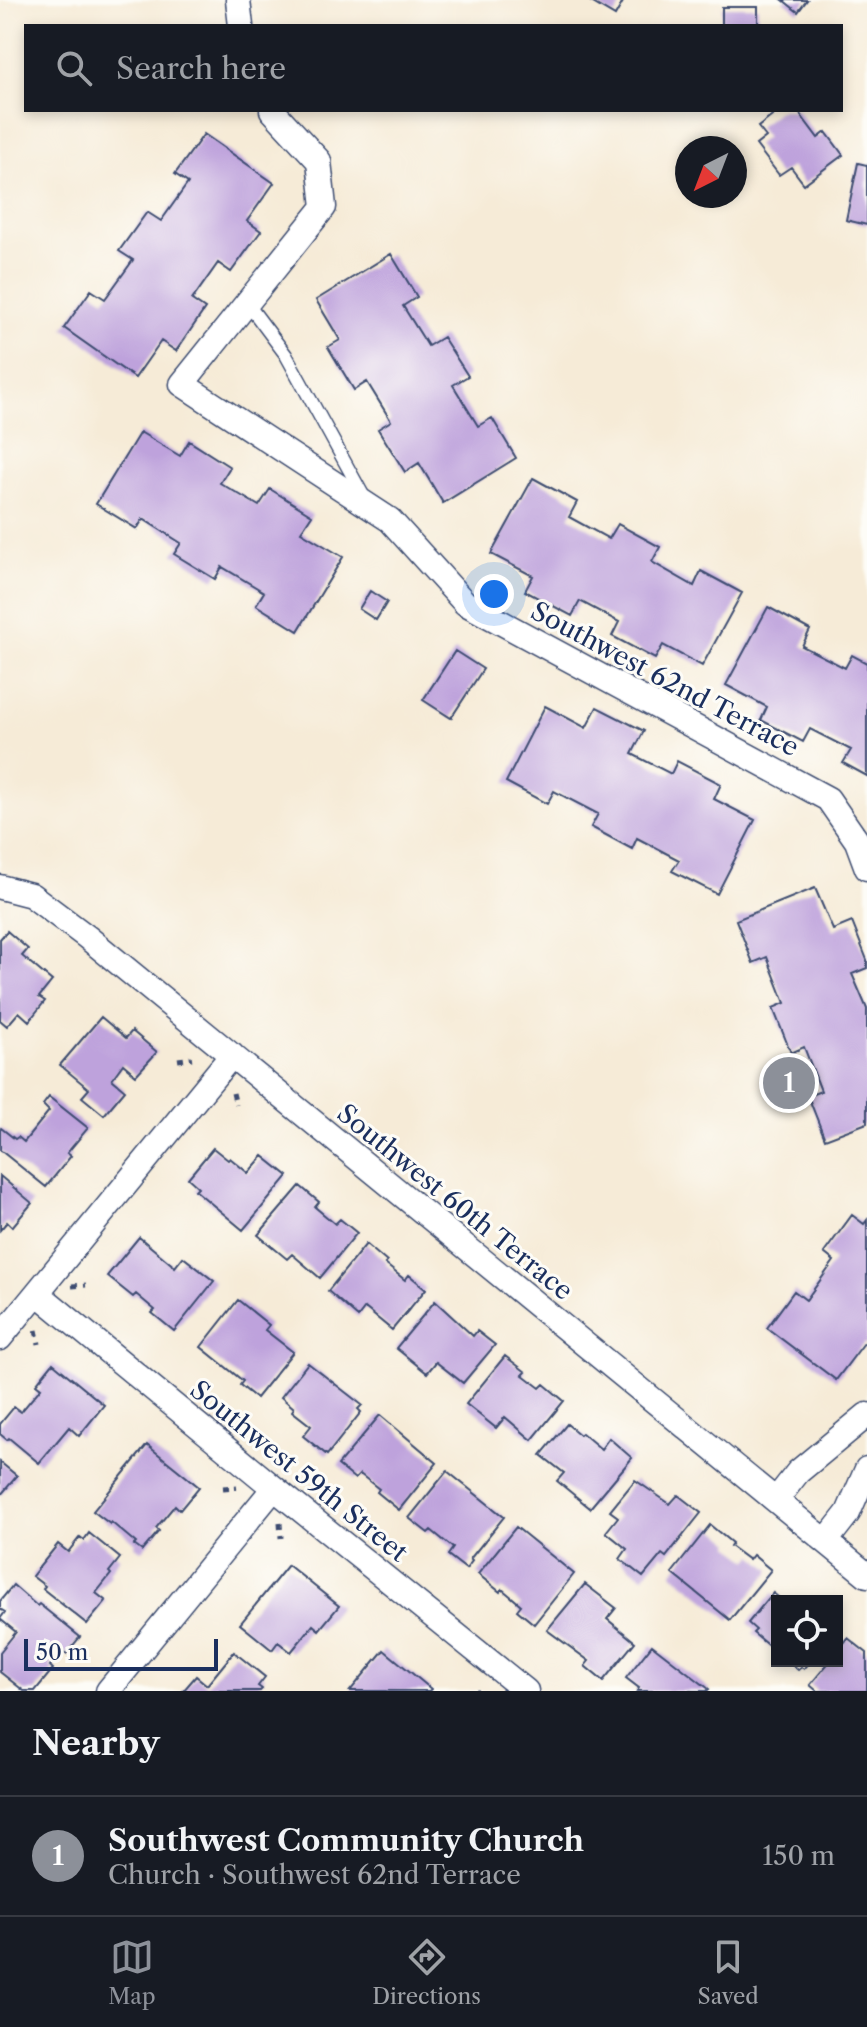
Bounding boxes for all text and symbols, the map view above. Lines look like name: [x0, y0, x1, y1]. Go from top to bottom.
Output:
search box: [24, 24, 843, 112]
icon: search: [52, 46, 96, 90]
text: Search here: [116, 50, 286, 87]
north arrow: [675, 136, 747, 208]
your location: [474, 574, 514, 614]
street label: Southwest 62nd Terrace: [526, 595, 804, 763]
pin: 1: [763, 1053, 815, 1113]
street label: Southwest 60th Terrace: [331, 1097, 579, 1307]
street label: Southwest 59th Street: [184, 1373, 415, 1569]
map controls: [771, 1595, 843, 1667]
button: locate: [771, 1595, 843, 1667]
scale bar: [24, 1635, 218, 1671]
text: 50 m: [36, 1639, 88, 1666]
text: Nearby: [32, 1722, 160, 1764]
text: Southwest Community Church: [108, 1822, 584, 1859]
text: 1: [52, 1840, 64, 1872]
text: 150 m: [762, 1840, 835, 1872]
text: Church · Southwest 62nd Terrace: [108, 1859, 521, 1891]
tab: Map: [108, 1935, 156, 2010]
tab: Directions: [372, 1935, 481, 2010]
tab: Saved: [698, 1935, 759, 2010]

